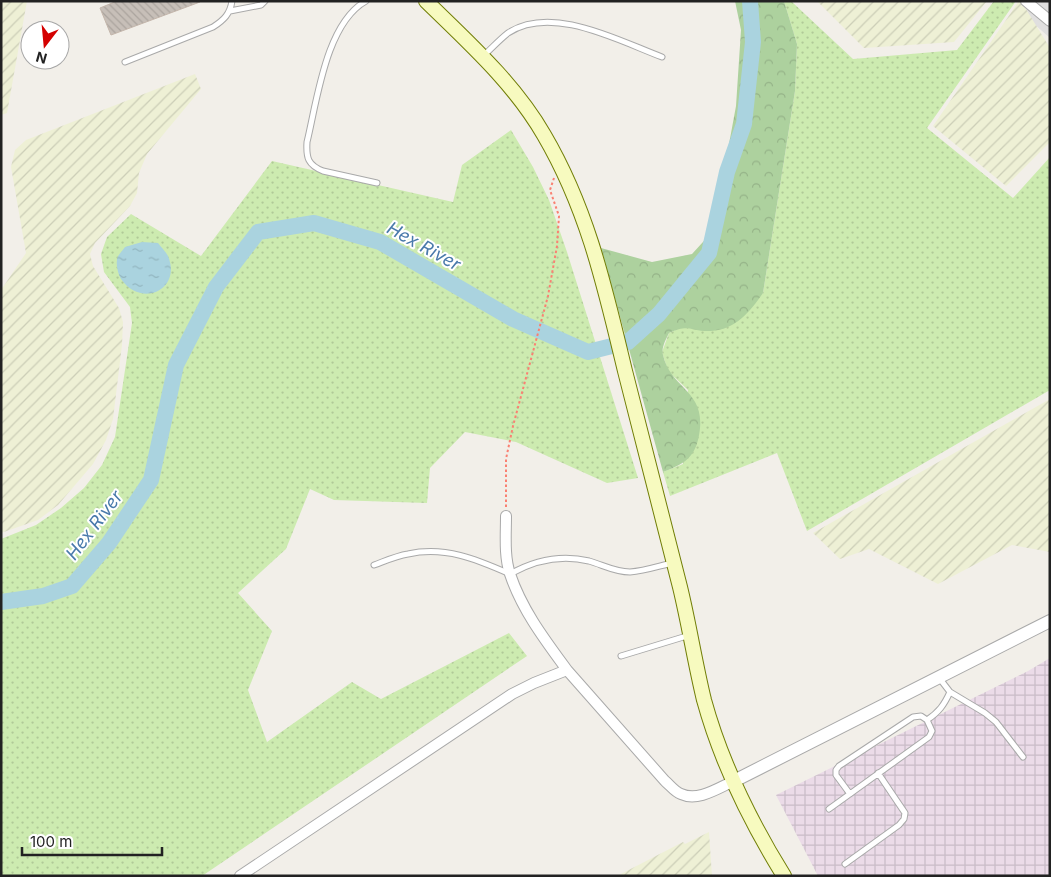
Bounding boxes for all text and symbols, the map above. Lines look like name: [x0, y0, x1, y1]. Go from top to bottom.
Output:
north arrow: [20, 20, 70, 70]
text: N: [34, 48, 49, 68]
water label: Hex River: [383, 217, 466, 275]
water label: Hex River: [61, 485, 128, 564]
scale bar: [22, 824, 162, 856]
text: 100 m: [30, 832, 72, 851]

